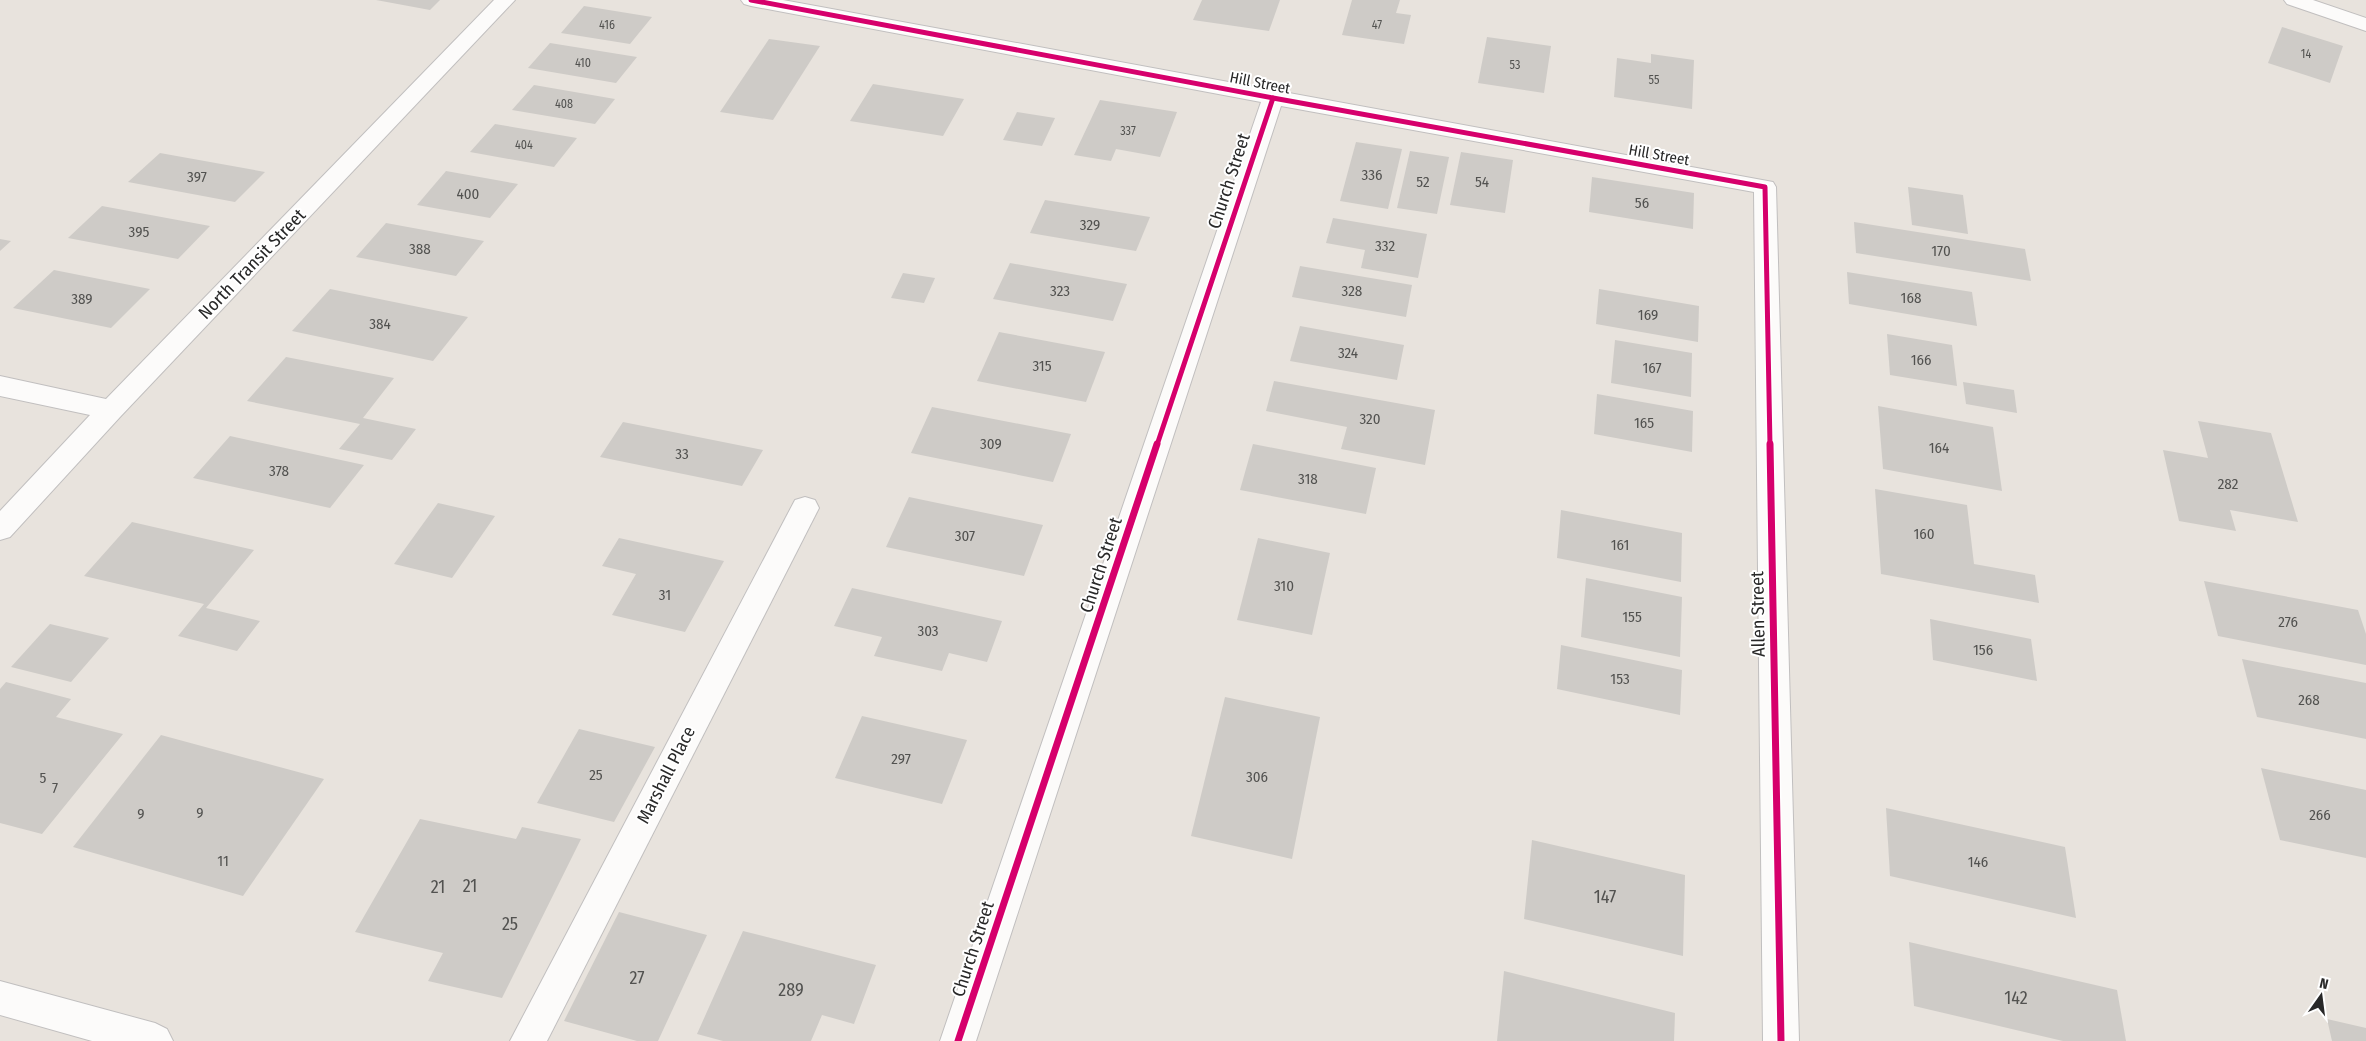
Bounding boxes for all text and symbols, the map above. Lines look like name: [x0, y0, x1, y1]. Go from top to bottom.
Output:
house number: 416: [599, 18, 615, 32]
house number: 47: [1372, 18, 1382, 32]
house number: 14: [2301, 47, 2311, 61]
house number: 410: [575, 56, 591, 70]
house number: 53: [1510, 58, 1520, 72]
street label: Hill Street: [1228, 68, 1292, 98]
house number: 55: [1649, 73, 1660, 87]
house number: 408: [555, 97, 573, 111]
house number: 337: [1120, 124, 1136, 138]
street label: Church Street: [1203, 130, 1255, 232]
house number: 404: [515, 138, 533, 152]
street label: Hill Street: [1627, 141, 1691, 169]
house number: 336: [1362, 166, 1382, 184]
house number: 397: [187, 168, 207, 186]
house number: 52: [1416, 173, 1430, 191]
house number: 54: [1475, 173, 1489, 191]
house number: 400: [457, 185, 479, 203]
house number: 56: [1635, 194, 1649, 212]
street label: North Transit Street: [194, 204, 310, 324]
house number: 329: [1080, 216, 1100, 234]
house number: 395: [129, 223, 149, 241]
house number: 332: [1375, 237, 1395, 255]
house number: 388: [409, 240, 431, 258]
house number: 170: [1931, 242, 1951, 260]
house number: 323: [1050, 282, 1070, 300]
house number: 328: [1342, 282, 1362, 300]
house number: 168: [1901, 289, 1921, 307]
house number: 389: [71, 290, 93, 308]
house number: 169: [1638, 306, 1658, 324]
house number: 384: [369, 315, 391, 333]
house number: 324: [1338, 344, 1358, 362]
house number: 166: [1911, 351, 1931, 369]
house number: 315: [1032, 357, 1052, 375]
house number: 167: [1642, 359, 1662, 377]
house number: 320: [1359, 410, 1381, 428]
house number: 165: [1634, 414, 1654, 432]
house number: 309: [980, 435, 1002, 453]
house number: 164: [1929, 439, 1949, 457]
house number: 33: [675, 445, 689, 463]
house number: 378: [269, 462, 289, 480]
house number: 318: [1298, 470, 1318, 488]
house number: 282: [2218, 475, 2239, 493]
street label: Church Street: [1075, 514, 1127, 616]
house number: 160: [1913, 525, 1935, 543]
house number: 307: [955, 527, 975, 545]
house number: 161: [1611, 536, 1629, 554]
street label: Allen Street: [1746, 571, 1770, 657]
house number: 310: [1274, 577, 1294, 595]
house number: 31: [659, 586, 671, 604]
house number: 155: [1622, 608, 1642, 626]
house number: 276: [2278, 613, 2298, 631]
house number: 303: [917, 622, 939, 640]
house number: 156: [1973, 641, 1993, 659]
house number: 153: [1610, 670, 1630, 688]
house number: 268: [2298, 691, 2320, 709]
street label: Marshall Place: [632, 723, 700, 827]
house number: 297: [891, 750, 911, 768]
house number: 25: [589, 766, 603, 784]
house number: 306: [1246, 768, 1268, 786]
house number: 5: [40, 769, 47, 787]
house number: 7: [52, 779, 58, 797]
house number: 9: [196, 804, 204, 822]
house number: 9: [137, 805, 145, 823]
house number: 266: [2309, 806, 2331, 824]
house number: 11: [217, 852, 229, 870]
house number: 146: [1968, 853, 1988, 871]
house number: 21: [463, 875, 477, 897]
house number: 21: [431, 876, 445, 898]
house number: 147: [1594, 886, 1616, 908]
street label: Church Street: [947, 898, 999, 1000]
house number: 25: [502, 913, 518, 935]
house number: 27: [629, 967, 645, 989]
north arrow: [2296, 971, 2346, 1021]
text: N: [2318, 975, 2330, 993]
house number: 289: [778, 979, 804, 1001]
house number: 142: [2004, 987, 2028, 1009]

